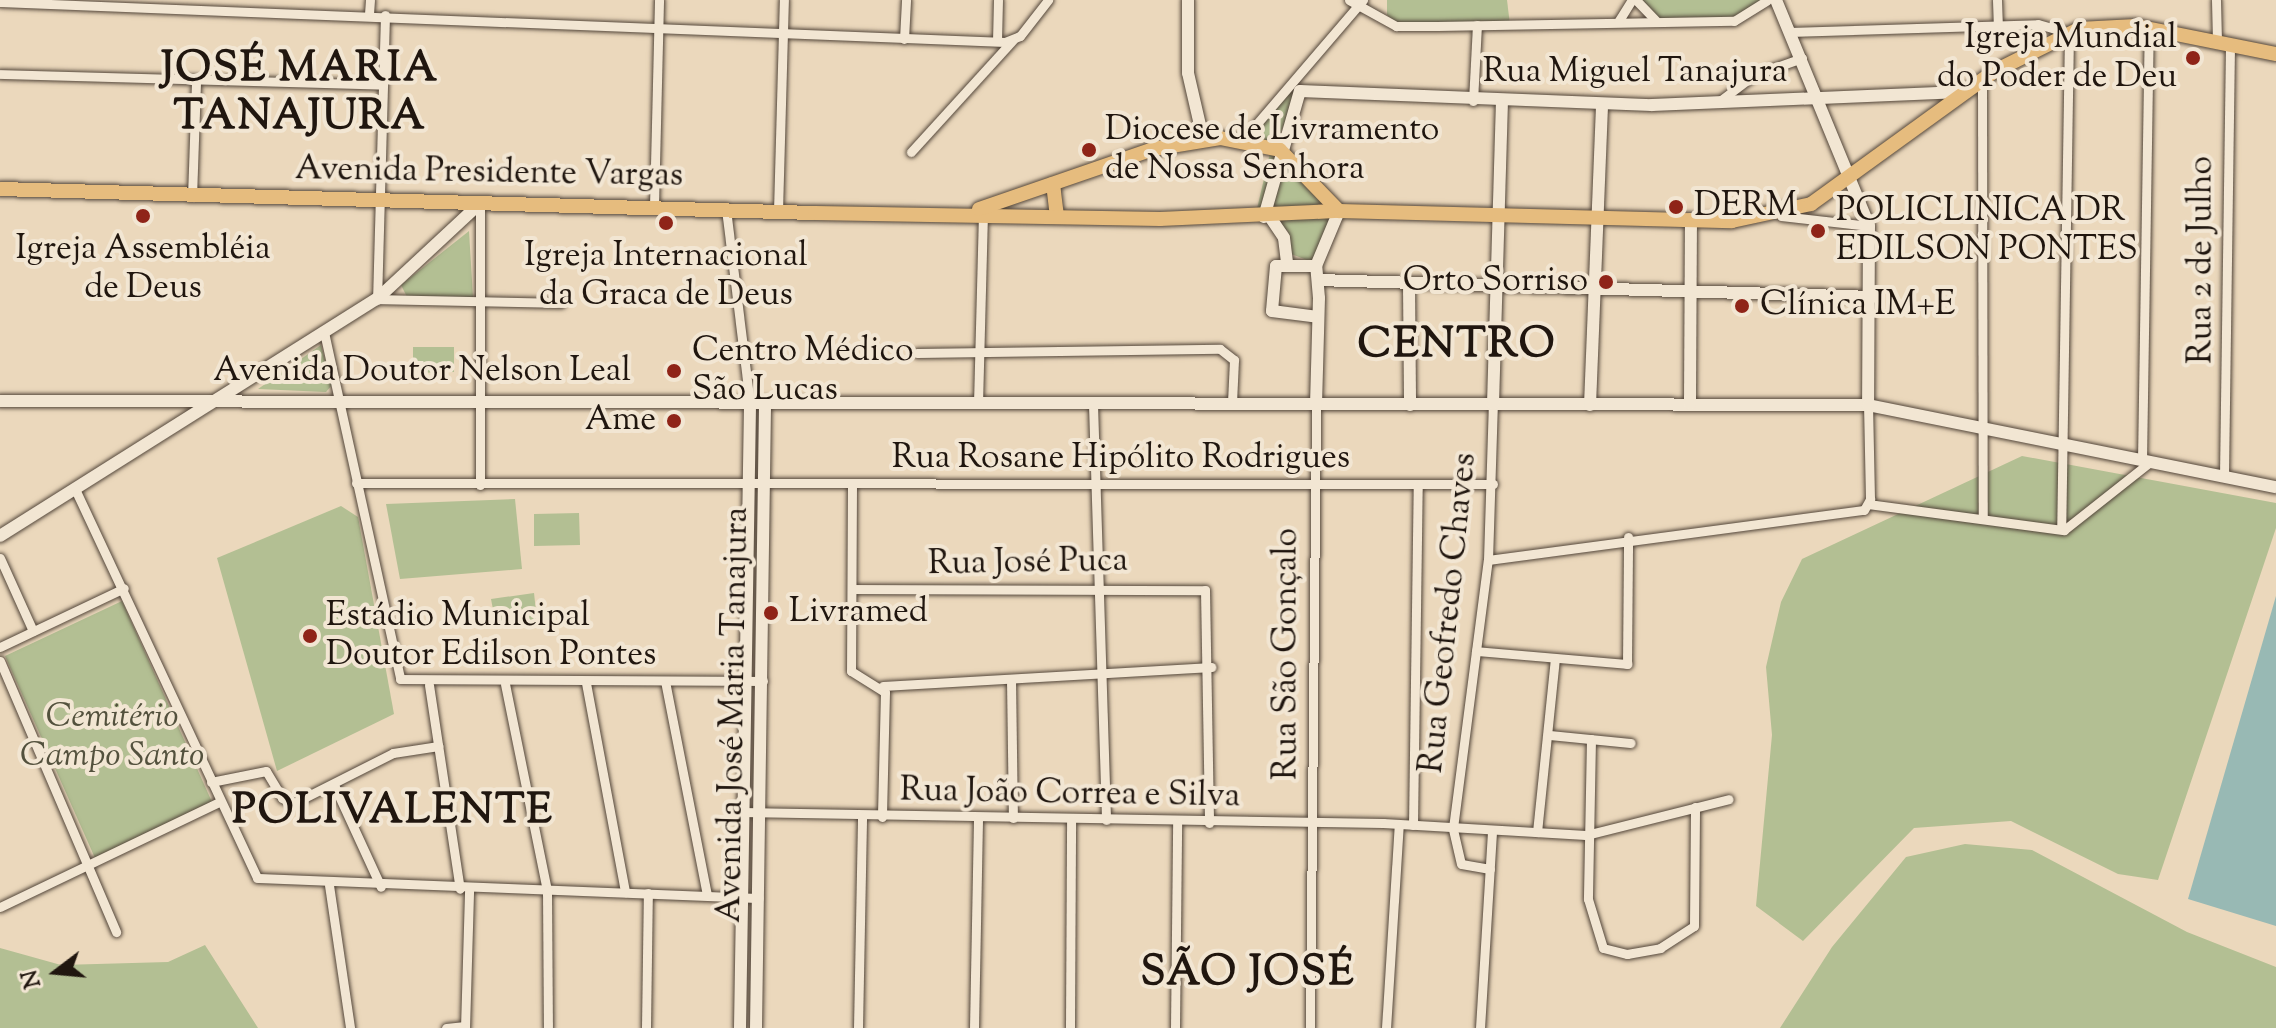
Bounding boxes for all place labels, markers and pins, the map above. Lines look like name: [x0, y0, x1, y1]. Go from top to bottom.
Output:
place label: Igreja Mundial do Poder de Deu: [1937, 18, 2177, 98]
marker: Igreja Mundial do Poder de Deu: [2184, 49, 2202, 67]
place label: Diocese de Livramento de Nossa Senhora: [1105, 110, 1439, 190]
marker: Diocese de Livramento de Nossa Senhora: [1080, 141, 1098, 159]
place label: DERM: [1694, 187, 1797, 227]
place label: POLICLINICA DR EDILSON PONTES: [1836, 191, 2138, 270]
marker: DERM: [1665, 196, 1687, 218]
marker: Igreja Assembléia de Deus: [134, 207, 152, 225]
marker: Igreja Internacional da Graca de Deus: [657, 214, 675, 232]
marker: POLICLINICA DR EDILSON PONTES: [1807, 220, 1829, 242]
place label: Igreja Assembléia de Deus: [15, 229, 271, 308]
place label: Igreja Internacional da Graca de Deus: [524, 236, 808, 316]
place label: Orto Sorriso: [1403, 262, 1588, 302]
marker: Orto Sorriso: [1595, 271, 1617, 293]
place label: Clínica IM+E: [1760, 286, 1955, 326]
marker: Clínica IM+E: [1731, 295, 1753, 317]
place label: Centro Médico São Lucas: [692, 331, 914, 410]
marker: Centro Médico São Lucas: [663, 360, 685, 382]
place label: Ame: [585, 401, 656, 441]
marker: Ame: [663, 410, 685, 432]
place label: Livramed: [789, 593, 928, 633]
place label: Estádio Municipal Doutor Edilson Pontes: [326, 596, 656, 676]
marker: Livramed: [760, 602, 782, 624]
marker: Estádio Municipal Doutor Edilson Pontes: [301, 627, 319, 645]

